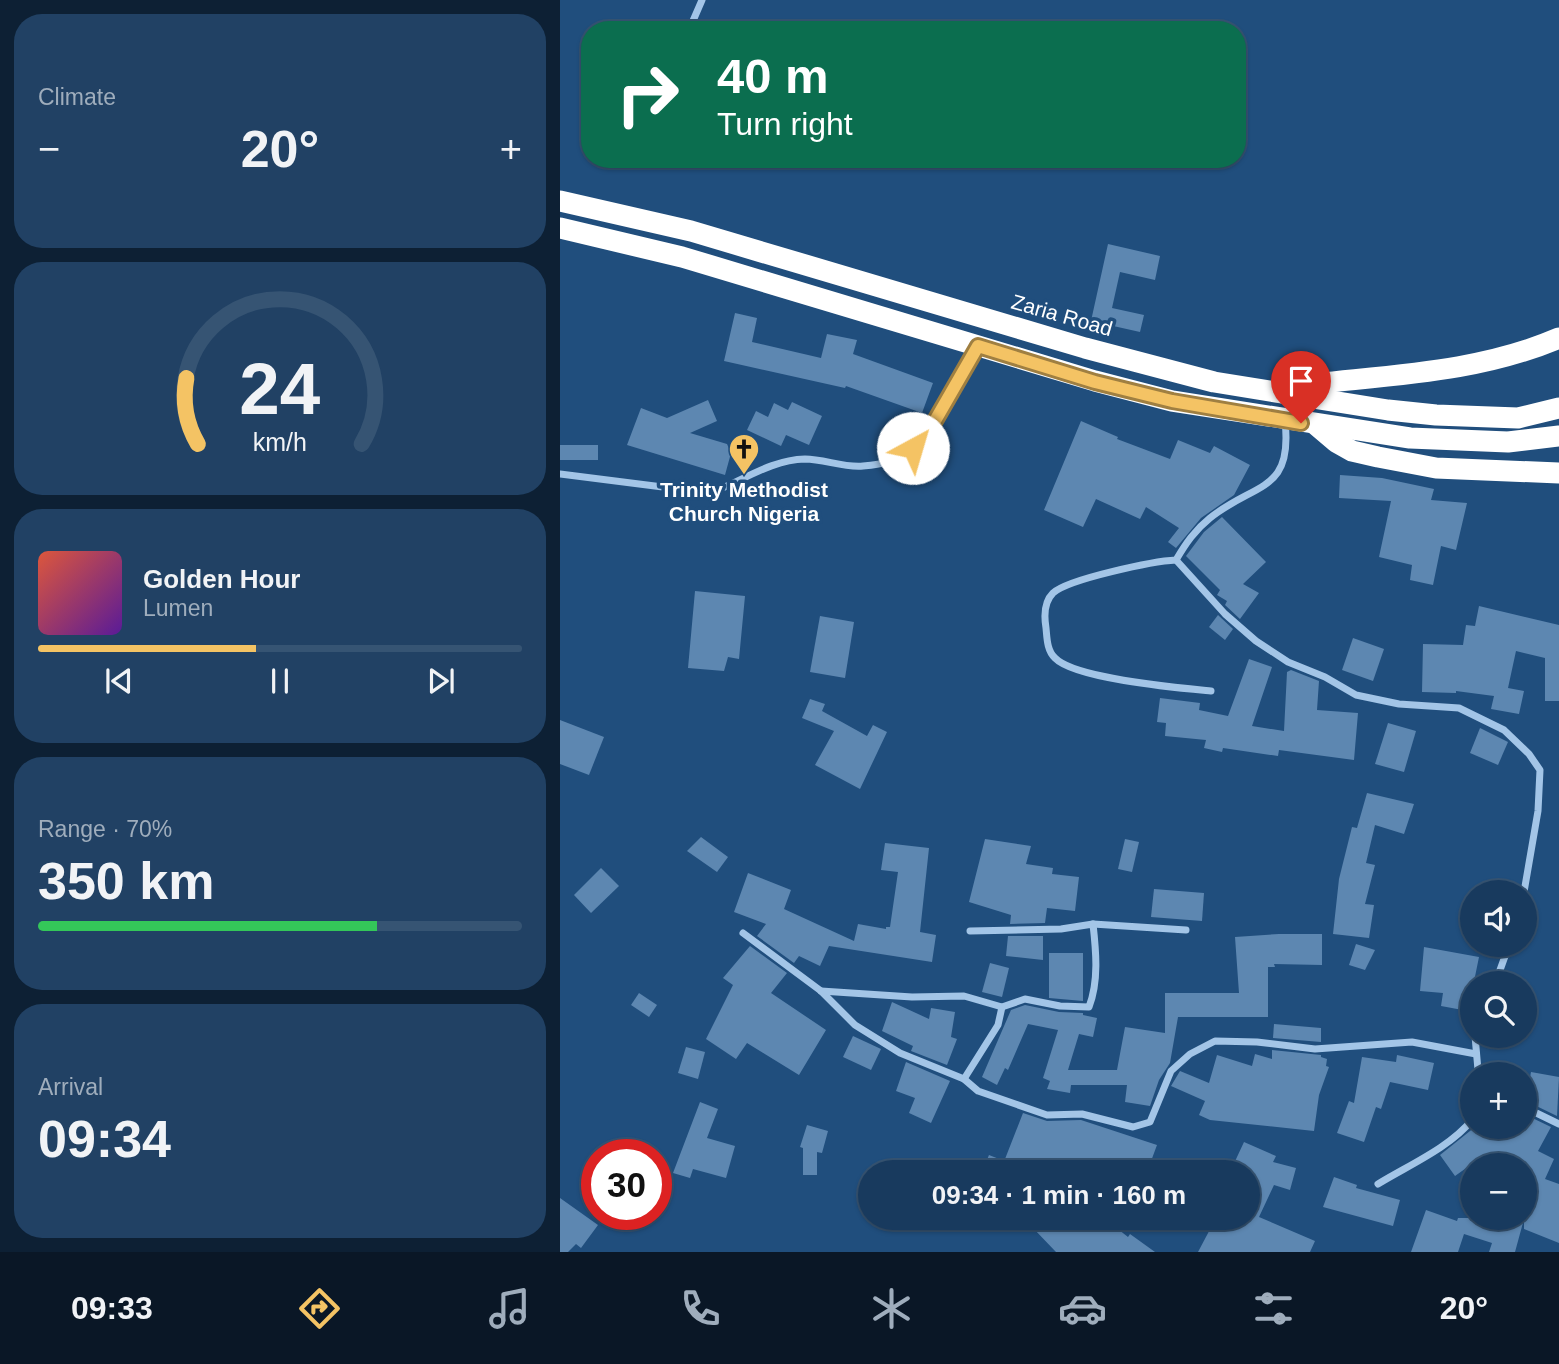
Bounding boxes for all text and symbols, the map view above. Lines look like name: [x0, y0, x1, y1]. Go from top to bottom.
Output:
icon: right: [602, 49, 693, 140]
text: 40 m: [717, 49, 829, 103]
text: Climate: [38, 84, 116, 110]
text: Turn right: [717, 106, 853, 142]
text: 20°: [241, 120, 319, 178]
text: −: [38, 128, 60, 170]
text: +: [500, 128, 522, 170]
street label: Zaria Road: [1009, 290, 1115, 340]
text: 24: [240, 349, 321, 430]
pin: [1271, 351, 1331, 423]
icon: arrive: [1282, 362, 1320, 400]
position arrow: [876, 411, 950, 485]
text: km/h: [253, 428, 307, 456]
church icon: Trinity Methodist Church Nigeria: [727, 432, 761, 476]
place label: Trinity Methodist Church Nigeria: [660, 478, 828, 525]
text: Golden Hour: [143, 564, 300, 594]
text: Lumen: [143, 595, 213, 621]
icon: previous: [100, 662, 138, 700]
icon: pause: [261, 662, 299, 700]
icon: next: [422, 662, 460, 700]
text: Range · 70%: [38, 816, 172, 842]
text: 350 km: [38, 852, 214, 910]
map controls: [1460, 880, 1537, 1230]
button: sound: [1460, 880, 1537, 957]
button: search: [1460, 971, 1537, 1048]
button: +: [1460, 1062, 1537, 1139]
text: Arrival: [38, 1074, 103, 1100]
text: 09:34: [38, 1110, 171, 1168]
speed limit sign: 30: [581, 1139, 672, 1230]
button: −: [1460, 1153, 1537, 1230]
text: 09:34 · 1 min · 160 m: [932, 1180, 1186, 1210]
icon: directions: [295, 1284, 344, 1333]
icon: music: [485, 1284, 534, 1333]
icon: phone: [676, 1284, 725, 1333]
icon: climate: [867, 1284, 916, 1333]
icon: car: [1058, 1284, 1107, 1333]
icon: filters: [1249, 1284, 1298, 1333]
text: 09:33: [71, 1290, 153, 1326]
text: 20°: [1440, 1290, 1488, 1326]

